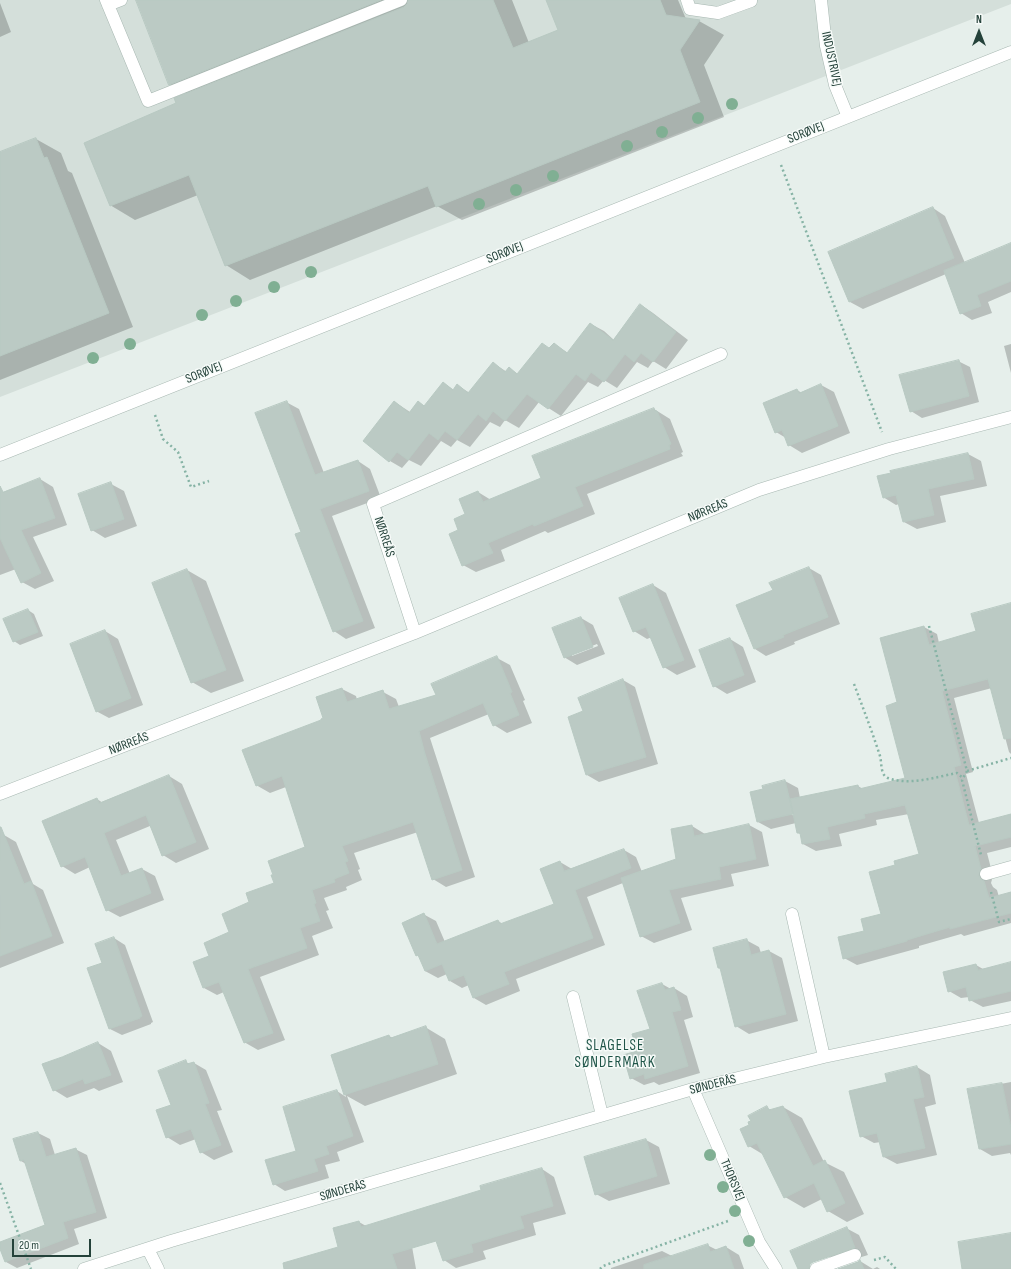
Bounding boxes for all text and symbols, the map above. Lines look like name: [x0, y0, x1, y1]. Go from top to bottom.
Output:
north arrow: [959, 12, 999, 52]
text: N: [976, 13, 982, 26]
street label: INDUSTRIVEJ: [818, 30, 844, 88]
street label: SORØVEJ: [785, 119, 827, 147]
street label: SORØVEJ: [484, 239, 526, 267]
street label: SORØVEJ: [183, 359, 225, 387]
street label: NØRREÅS: [686, 496, 730, 526]
street label: NØRREÅS: [370, 515, 398, 559]
street label: NØRREÅS: [107, 729, 151, 759]
district label: SLAGELSE SØNDERMARK: [574, 1037, 656, 1072]
street label: SØNDERÅS: [688, 1072, 738, 1098]
street label: THORSVEJ: [716, 1157, 748, 1203]
street label: SØNDERÅS: [318, 1177, 368, 1205]
scale bar: [14, 1231, 93, 1257]
text: 20 m: [19, 1238, 39, 1253]

